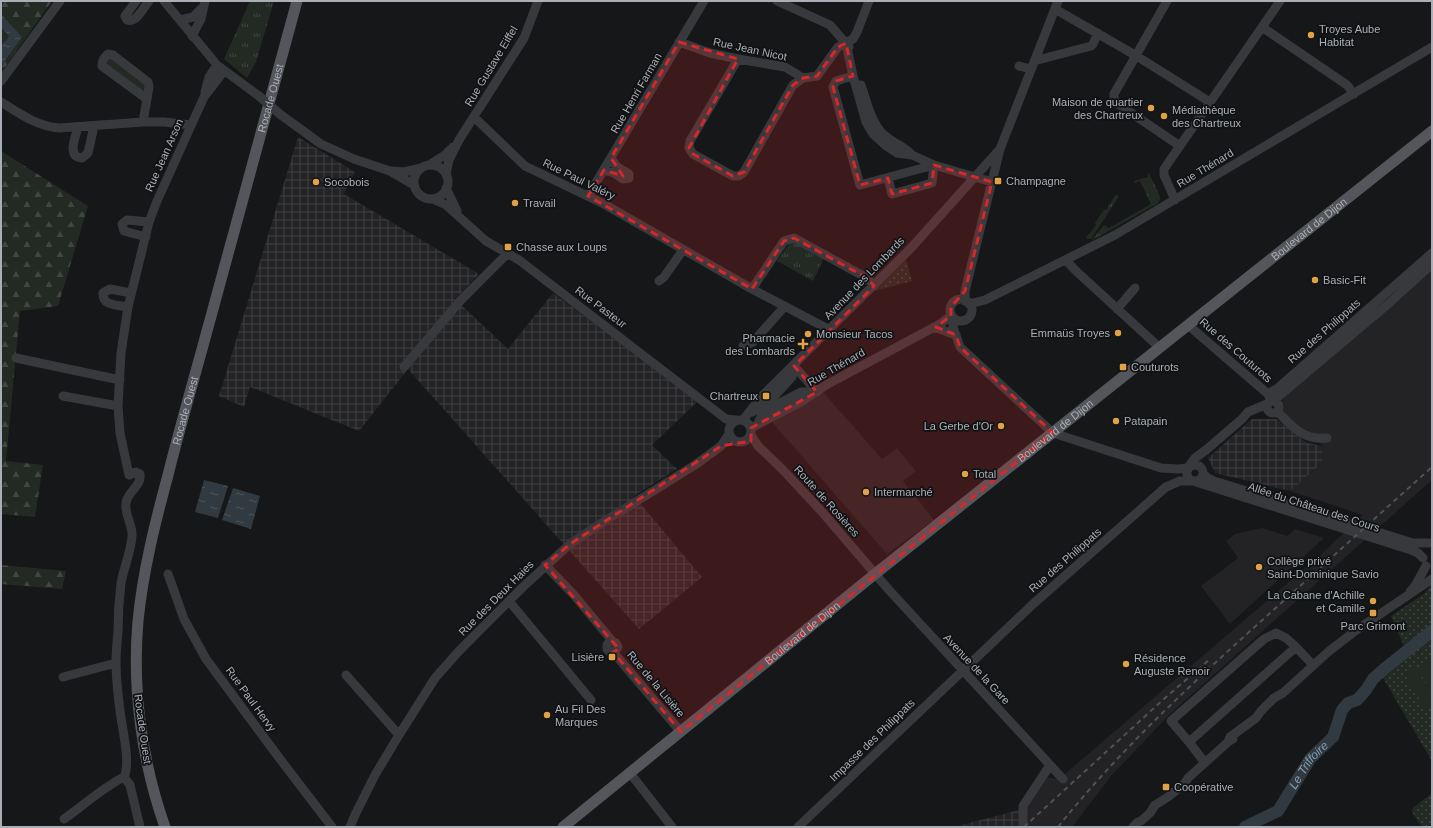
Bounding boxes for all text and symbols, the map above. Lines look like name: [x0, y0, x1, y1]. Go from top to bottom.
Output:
place label: Troyes Aube Habitat: [1319, 23, 1380, 48]
street label: Rue Gustave Eiffel: [462, 24, 520, 108]
marker: Troyes Aube Habitat: [1306, 30, 1316, 40]
street label: Rue Jean Nicot: [712, 35, 788, 63]
street label: Rue Henri Farman: [608, 51, 664, 135]
street label: Rocade Ouest: [255, 63, 286, 134]
place label: Maison de quartier des Chartreux: [1052, 96, 1143, 121]
marker: Maison de quartier des Chartreux: [1146, 103, 1156, 113]
place label: Médiathèque des Chartreux: [1172, 104, 1242, 129]
marker: Médiathèque des Chartreux: [1159, 111, 1169, 121]
street label: Rue Jean Arson: [143, 117, 185, 193]
street label: Rue Thénard: [1174, 146, 1236, 190]
street label: Rue Paul Valéry: [541, 156, 617, 202]
place label: Champagne: [1006, 175, 1066, 187]
place label: Socobois: [324, 176, 370, 188]
marker: Champagne: [993, 176, 1003, 186]
marker: Socobois: [311, 177, 321, 187]
street label: Boulevard de Dijon: [1269, 195, 1349, 263]
place label: Travail: [523, 197, 556, 209]
marker: Travail: [510, 198, 520, 208]
street label: Avenue des Lombards: [822, 234, 907, 322]
place label: Chasse aux Loups: [516, 241, 608, 253]
marker: Chasse aux Loups: [503, 242, 513, 252]
place label: Basic-Fit: [1323, 274, 1366, 286]
marker: Basic-Fit: [1310, 275, 1320, 285]
street label: Rue Pasteur: [573, 284, 629, 330]
street label: Rue des Philippats: [1285, 296, 1363, 366]
street label: Rue des Couturots: [1197, 315, 1275, 385]
place label: Emmaüs Troyes: [1031, 327, 1110, 339]
place label: Monsieur Tacos: [816, 328, 893, 340]
marker: Emmaüs Troyes: [1113, 328, 1123, 338]
marker: Monsieur Tacos: [803, 329, 813, 339]
place label: Pharmacie des Lombards: [725, 332, 795, 357]
marker: Pharmacie des Lombards: [798, 339, 808, 349]
street label: Rue Thénard: [805, 346, 867, 388]
place label: Couturots: [1131, 361, 1179, 373]
marker: Couturots: [1118, 362, 1128, 372]
street label: Rocade Ouest: [170, 375, 200, 446]
place label: Chartreux: [710, 390, 759, 402]
marker: Chartreux: [761, 391, 771, 401]
street label: Boulevard de Dijon: [1015, 397, 1095, 464]
place label: Patapain: [1124, 415, 1167, 427]
marker: Patapain: [1111, 416, 1121, 426]
place label: La Gerbe d'Or: [924, 420, 993, 432]
marker: La Gerbe d'Or: [996, 421, 1006, 431]
street label: Route de Rosières: [792, 463, 862, 539]
place label: Total: [973, 468, 996, 480]
marker: Total: [960, 469, 970, 479]
street label: Allée du Château des Cours: [1247, 480, 1382, 534]
place label: Intermarché: [874, 486, 933, 498]
marker: Intermarché: [861, 487, 871, 497]
street label: Rue des Philippats: [1026, 525, 1104, 595]
place label: Collège privé Saint-Dominique Savio: [1267, 555, 1379, 580]
street label: Rue des Deux Haies: [456, 558, 536, 638]
marker: Collège privé Saint-Dominique Savio: [1254, 562, 1264, 572]
place label: La Cabane d'Achille et Camille: [1267, 589, 1365, 614]
marker: La Cabane d'Achille et Camille: [1368, 596, 1378, 606]
street label: Boulevard de Dijon: [762, 599, 842, 667]
marker: Parc Grimont: [1368, 608, 1378, 618]
place label: Parc Grimont: [1341, 620, 1405, 632]
street label: Avenue de la Gare: [941, 631, 1013, 707]
street label: Rue de la Lisière: [625, 649, 687, 719]
place label: Lisière: [572, 651, 604, 663]
marker: Lisière: [607, 652, 617, 662]
place label: Résidence Auguste Renoir: [1134, 652, 1210, 677]
marker: Résidence Auguste Renoir: [1121, 659, 1131, 669]
street label: Rue Paul Hervy: [224, 664, 279, 734]
street label: Rocade Ouest: [132, 693, 154, 765]
street label: Impasse des Philippats: [827, 696, 917, 784]
place label: Au Fil Des Marques: [555, 703, 606, 728]
marker: Au Fil Des Marques: [542, 710, 552, 720]
water label: Le Triffoire: [1286, 738, 1331, 792]
place label: Coopérative: [1174, 781, 1233, 793]
marker: Coopérative: [1161, 782, 1171, 792]

